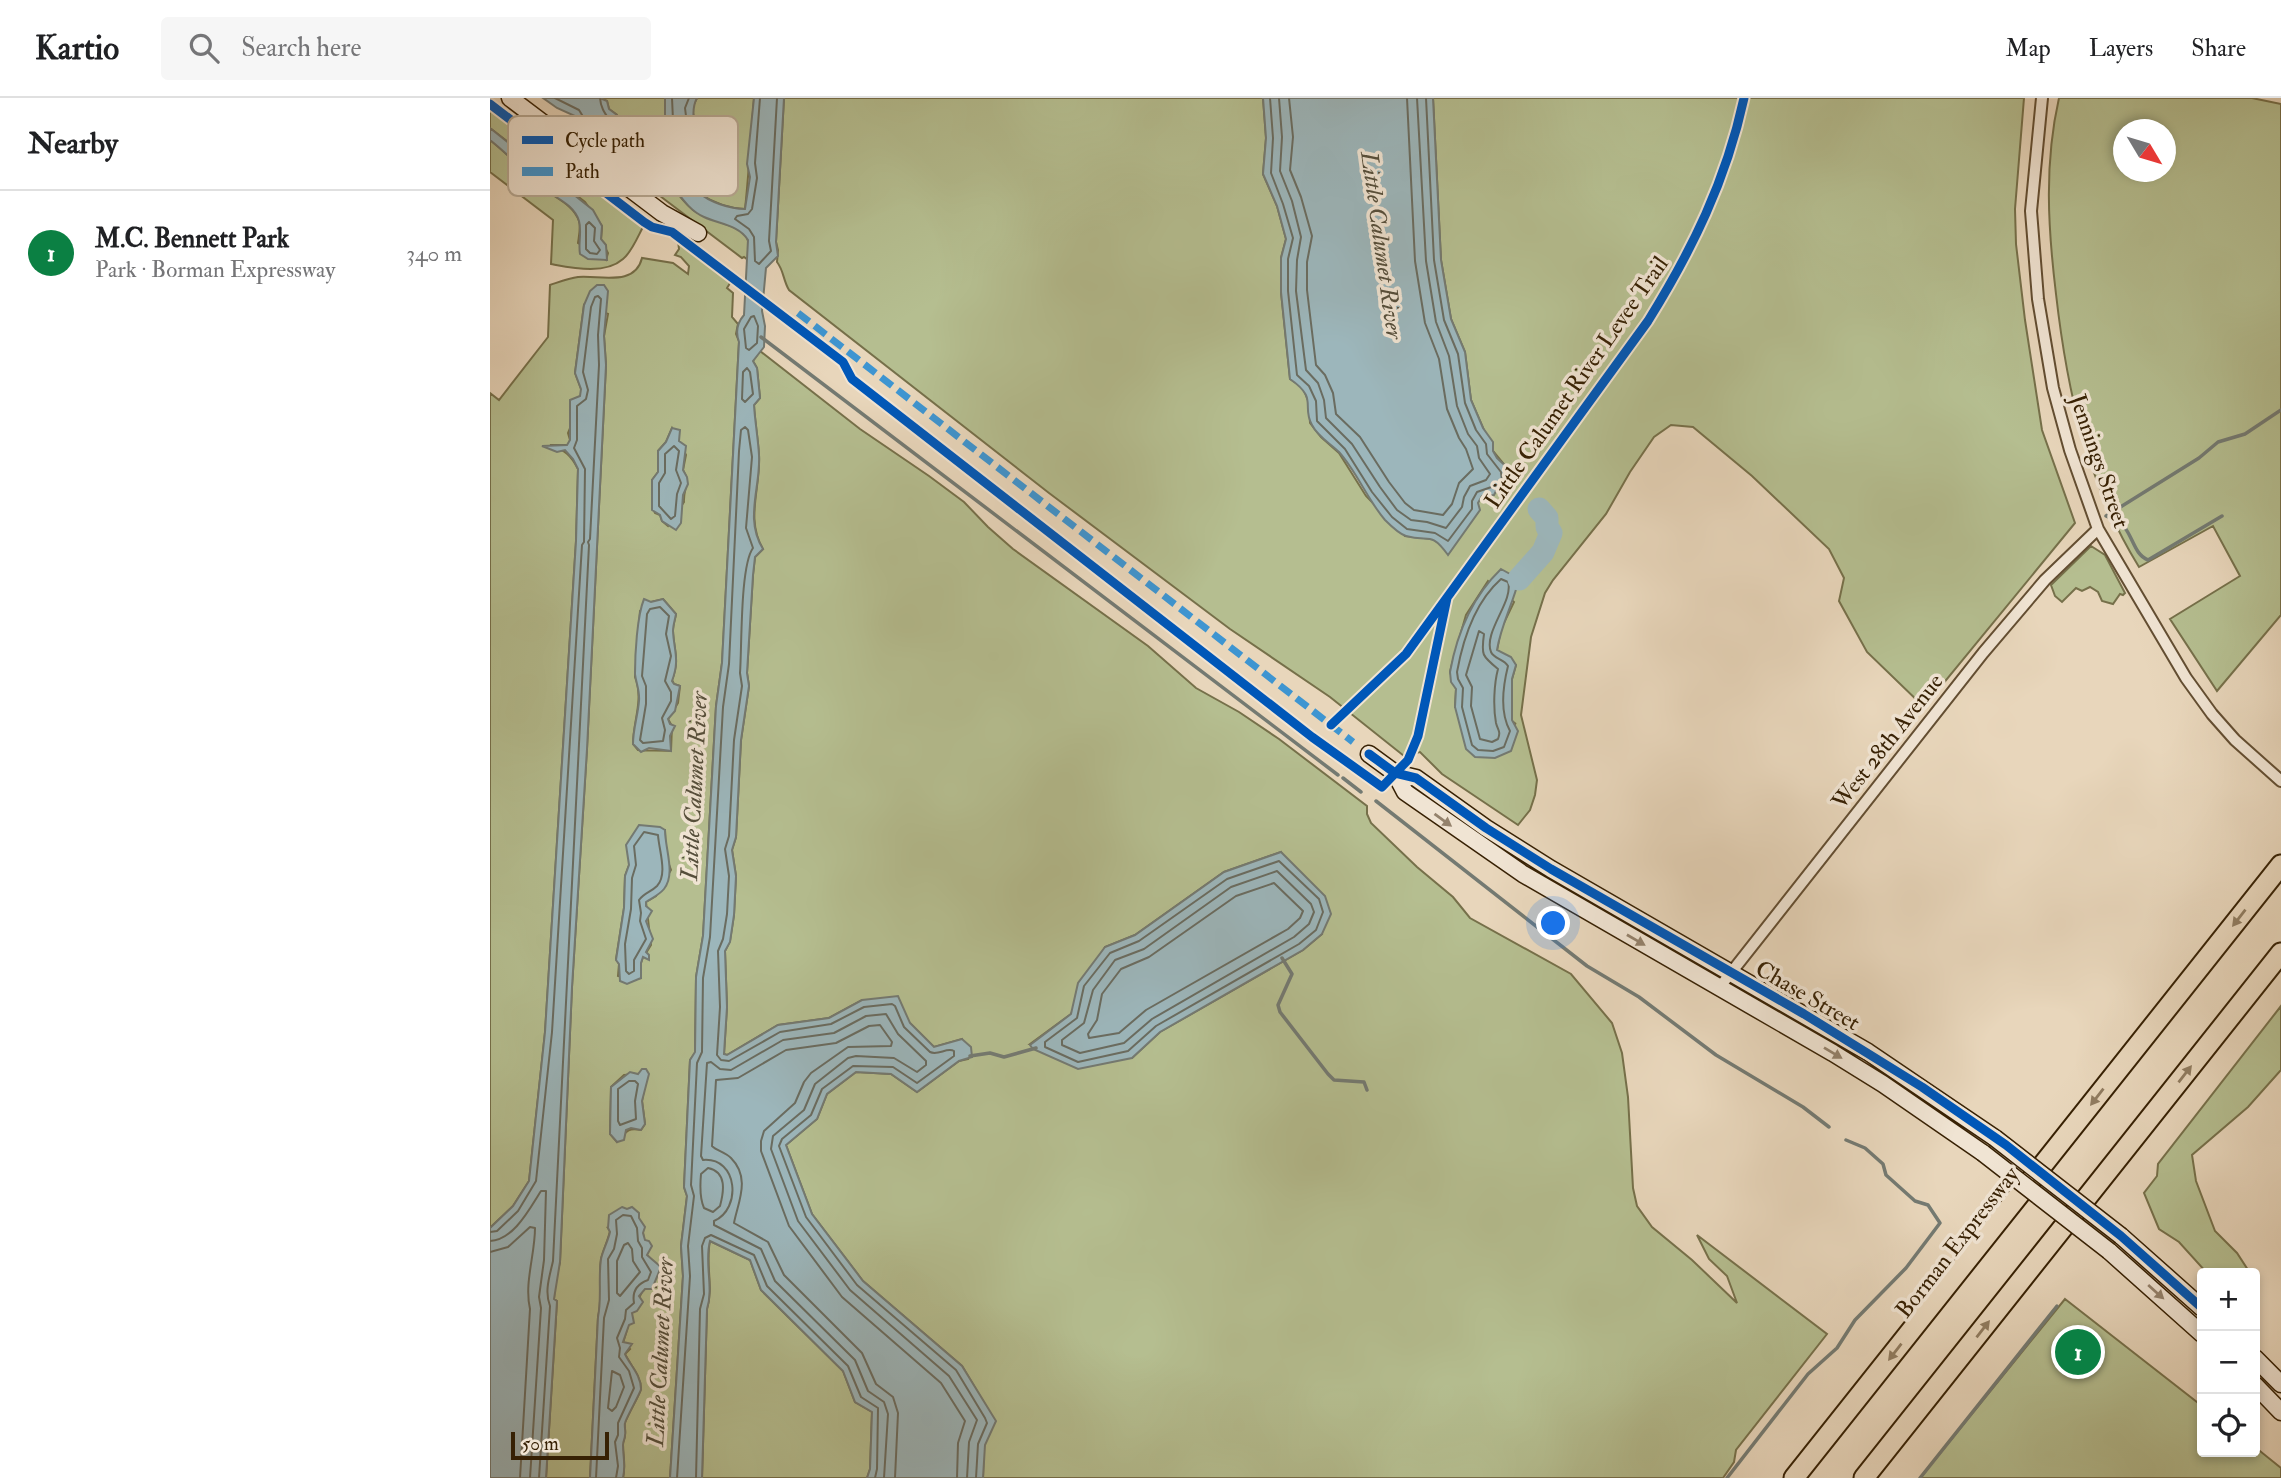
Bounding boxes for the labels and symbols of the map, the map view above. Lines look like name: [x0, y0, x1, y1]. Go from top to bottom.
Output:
legend: [508, 116, 738, 196]
north arrow: [2113, 119, 2176, 182]
text: Cycle path: [565, 129, 645, 154]
water label: Little Calumet River: [1353, 148, 1410, 342]
text: Path: [565, 160, 600, 184]
street label: Little Calumet River Levee Trail: [1478, 250, 1675, 514]
street label: Jennings Street: [2063, 389, 2136, 532]
street label: West 28th Avenue: [1825, 667, 1950, 816]
water label: Little Calumet River: [674, 690, 715, 882]
one-way arrow: [1434, 813, 1452, 827]
your location: [1536, 906, 1570, 940]
one-way arrow: [2231, 909, 2246, 927]
one-way arrow: [1627, 933, 1646, 946]
street label: Chase Street: [1750, 954, 1865, 1037]
one-way arrow: [1824, 1047, 1843, 1060]
one-way arrow: [2177, 1065, 2192, 1082]
one-way arrow: [2090, 1087, 2105, 1105]
street label: Borman Expressway: [1889, 1160, 2027, 1324]
water label: Little Calumet River: [640, 1256, 681, 1448]
one-way arrow: [2147, 1284, 2165, 1300]
one-way arrow: [1975, 1320, 1990, 1338]
pin: 1: [2055, 1326, 2101, 1378]
one-way arrow: [1887, 1342, 1902, 1360]
scale bar: [511, 1429, 609, 1461]

